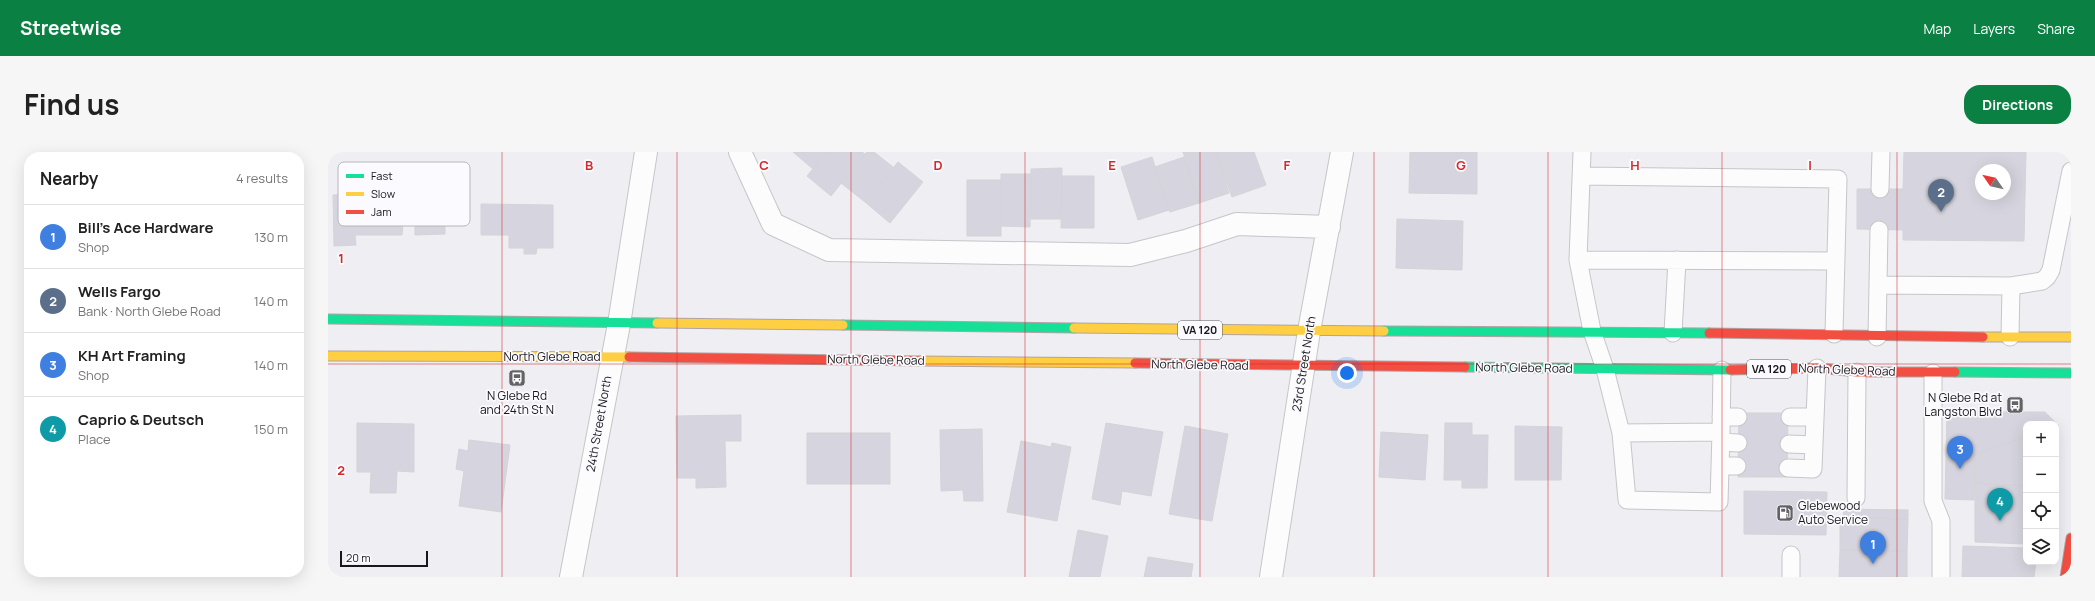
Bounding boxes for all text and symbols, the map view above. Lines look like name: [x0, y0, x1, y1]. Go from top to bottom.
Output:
text: Streetwise: [20, 15, 122, 41]
text: Map: [1923, 19, 1951, 38]
text: Layers: [1973, 19, 2015, 38]
text: Share: [2037, 19, 2075, 38]
text: Find us: [24, 85, 119, 123]
button: Directions: [1964, 85, 2071, 124]
text: B: [585, 156, 593, 174]
text: C: [759, 156, 769, 174]
text: D: [933, 156, 943, 174]
text: E: [1108, 156, 1116, 174]
text: F: [1284, 156, 1291, 174]
text: G: [1456, 156, 1466, 174]
text: H: [1630, 156, 1640, 174]
text: I: [1808, 156, 1812, 174]
legend: [338, 162, 470, 226]
north arrow: [1975, 164, 2011, 200]
text: Nearby: [40, 167, 98, 190]
text: Fast: [371, 168, 393, 183]
text: 4 results: [236, 169, 288, 187]
pin: 2: [1928, 179, 1954, 212]
text: Slow: [371, 186, 396, 201]
text: Jam: [371, 204, 392, 219]
text: Bill's Ace Hardware: [78, 217, 214, 238]
text: 1: [50, 228, 56, 246]
text: 130 m: [254, 228, 288, 246]
text: Shop: [78, 238, 109, 256]
text: 1: [338, 249, 344, 267]
text: Wells Fargo: [78, 281, 161, 302]
text: 2: [49, 292, 57, 310]
text: 140 m: [254, 292, 288, 310]
text: Bank · North Glebe Road: [78, 302, 221, 320]
street label: 23rd Street North: [1288, 315, 1319, 413]
road number: VA 120: [1178, 321, 1222, 339]
text: KH Art Framing: [78, 345, 186, 366]
street label: North Glebe Road: [503, 348, 601, 365]
street label: North Glebe Road: [827, 350, 925, 369]
street label: North Glebe Road: [1151, 355, 1249, 374]
text: 3: [49, 356, 57, 374]
text: 140 m: [254, 356, 288, 374]
street label: North Glebe Road: [1475, 358, 1573, 377]
street label: North Glebe Road: [1798, 359, 1896, 380]
road number: VA 120: [1747, 360, 1791, 378]
your location: [1337, 363, 1357, 383]
text: Shop: [78, 366, 109, 384]
bus stop icon: N Glebe Rd and 24th St N: [507, 368, 527, 388]
street label: 24th Street North: [582, 375, 615, 473]
place label: N Glebe Rd and 24th St N: [480, 387, 554, 418]
place label: N Glebe Rd at Langston Blvd: [1924, 389, 2002, 420]
bus stop icon: N Glebe Rd at Langston Blvd: [2005, 395, 2025, 415]
text: Caprio & Deutsch: [78, 409, 204, 430]
text: 4: [49, 420, 57, 438]
text: 150 m: [254, 420, 288, 438]
map controls: [2023, 421, 2059, 565]
button: +: [2023, 421, 2059, 457]
text: Place: [78, 430, 111, 448]
pin: 3: [1947, 436, 1973, 469]
button: −: [2023, 457, 2059, 493]
text: 2: [337, 461, 345, 479]
pin: 4: [1987, 488, 2013, 521]
button: locate: [2023, 493, 2059, 529]
place label: Glebewood Auto Service: [1798, 497, 1868, 528]
fuel station icon: Glebewood Auto Service: [1775, 503, 1795, 523]
button: layers: [2023, 529, 2059, 565]
pin: 1: [1860, 531, 1886, 564]
scale bar: [340, 549, 428, 568]
text: 20 m: [346, 550, 371, 565]

